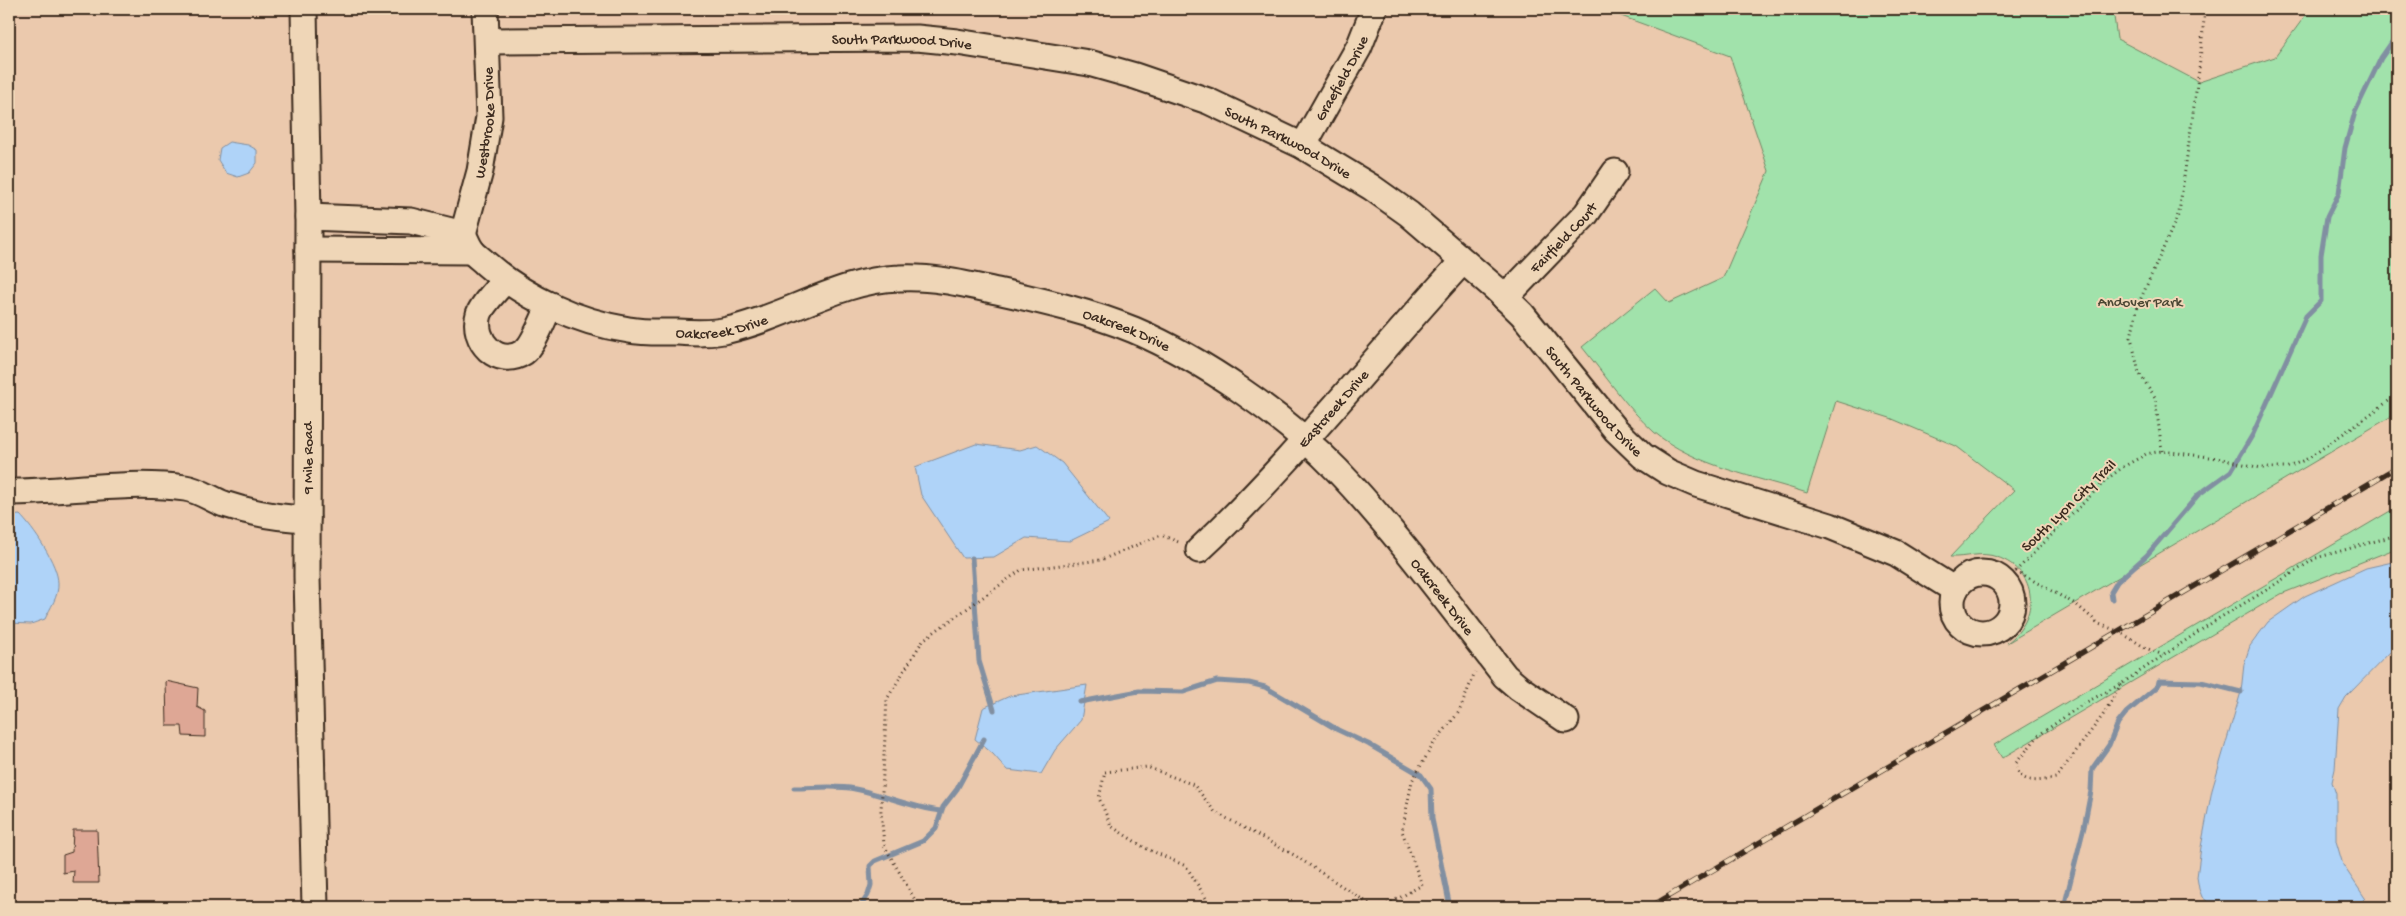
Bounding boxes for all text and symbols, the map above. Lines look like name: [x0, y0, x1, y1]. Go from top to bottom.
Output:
street label: South Parkwood Drive: [832, 31, 973, 55]
street label: Graefield Drive: [1312, 33, 1374, 125]
street label: Westbrooke Drive: [471, 67, 500, 181]
street label: South Parkwood Drive: [1221, 103, 1354, 184]
street label: Fairfield Court: [1526, 198, 1603, 278]
park label: Andover Park: [2098, 294, 2183, 312]
street label: Oakcreek Drive: [1080, 306, 1173, 357]
street label: Oakcreek Drive: [675, 311, 771, 344]
street label: South Parkwood Drive: [1540, 343, 1646, 462]
street label: Eastcreek Drive: [1295, 367, 1374, 453]
street label: 9 Mile Road: [300, 421, 318, 495]
street label: South Lyon City Trail: [2018, 456, 2121, 556]
street label: Oakcreek Drive: [1406, 555, 1477, 640]

